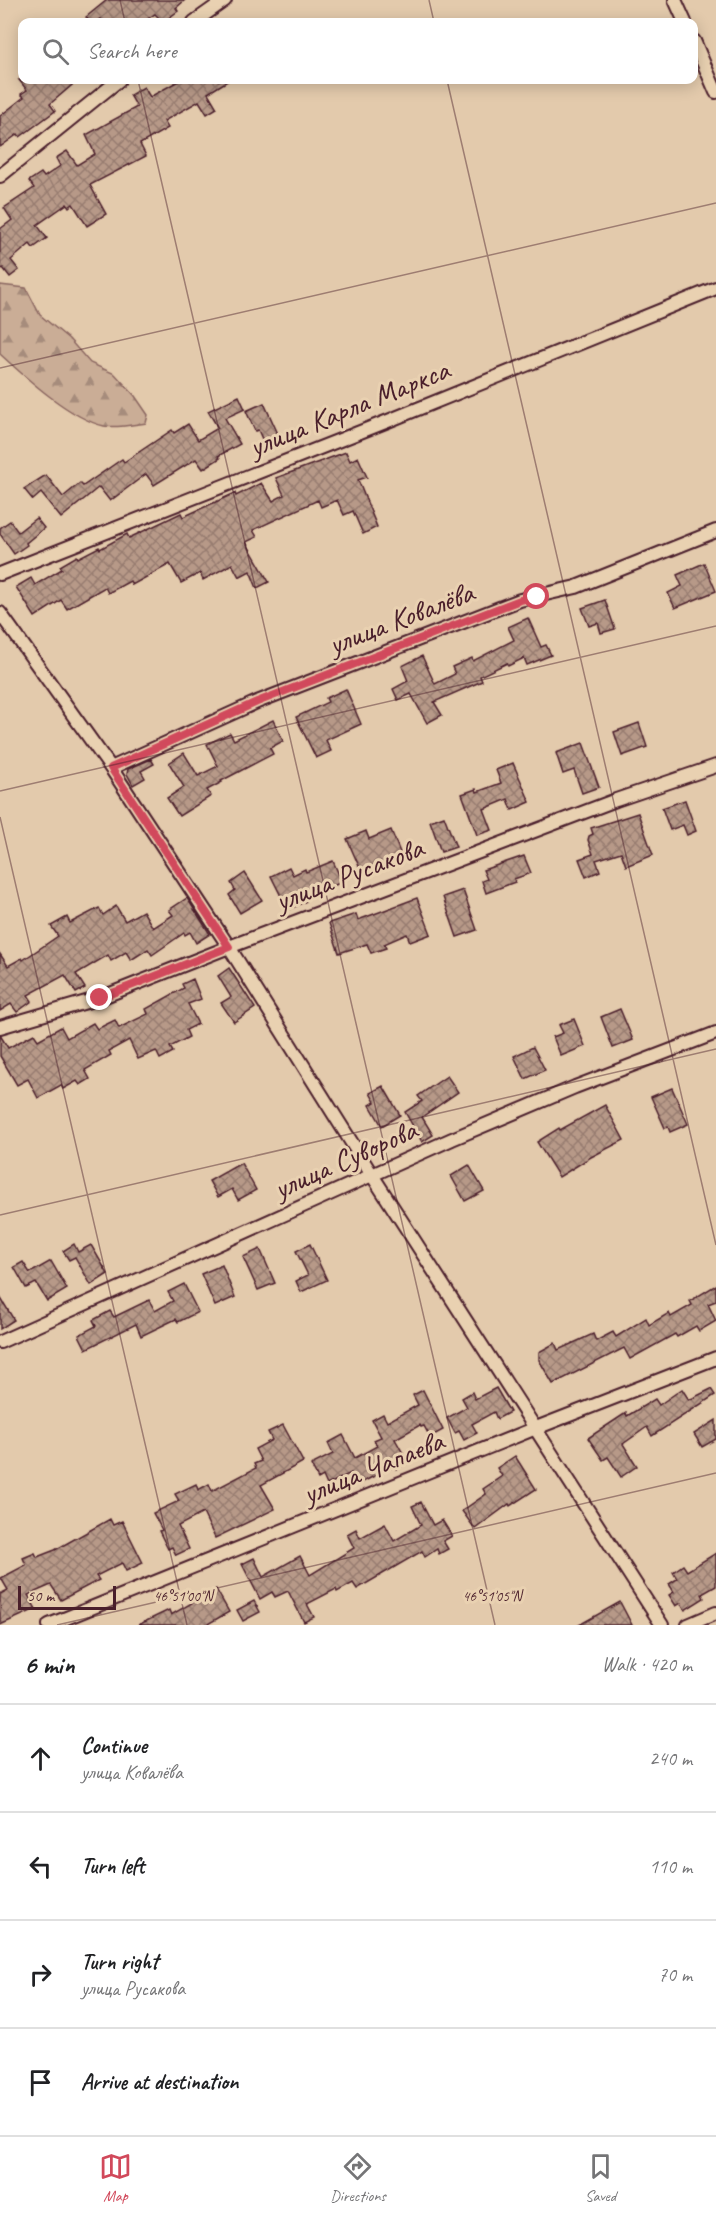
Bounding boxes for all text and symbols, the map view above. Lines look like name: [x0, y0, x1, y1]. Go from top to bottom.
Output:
search box: [18, 18, 698, 84]
icon: search: [39, 35, 72, 68]
text: Search here: [87, 37, 177, 65]
street label: улица Карла Маркса: [241, 350, 457, 466]
street label: улица Ковалёва: [321, 572, 481, 664]
route start: [523, 583, 549, 609]
street label: улица Русакова: [268, 828, 430, 920]
route end: [86, 984, 112, 1010]
street label: улица Суворова: [266, 1110, 424, 1208]
street label: улица Чапаева: [295, 1421, 451, 1513]
scale bar: [18, 1583, 116, 1610]
text: 50 m: [27, 1586, 54, 1606]
text: 46°51'00"N: [153, 1587, 216, 1606]
text: 46°51'05"N: [462, 1587, 525, 1606]
text: 6 min: [24, 1648, 74, 1681]
text: Walk · 420 m: [602, 1652, 692, 1677]
text: Continue: [81, 1732, 147, 1760]
icon: ahead: [24, 1742, 57, 1775]
text: 240 m: [649, 1746, 692, 1771]
text: улица Ковалёва: [81, 1760, 183, 1785]
icon: left: [24, 1850, 57, 1883]
text: Turn left: [81, 1852, 145, 1880]
text: 110 m: [649, 1854, 692, 1879]
text: Turn right: [81, 1948, 158, 1976]
icon: right: [24, 1958, 57, 1991]
text: 70 m: [658, 1962, 692, 1987]
text: улица Русакова: [81, 1976, 185, 2001]
icon: arrive: [24, 2066, 57, 2099]
text: Arrive at destination: [81, 2068, 238, 2096]
tab: Map: [99, 2150, 132, 2206]
tab: Directions: [330, 2150, 386, 2206]
tab: Saved: [584, 2150, 617, 2206]

